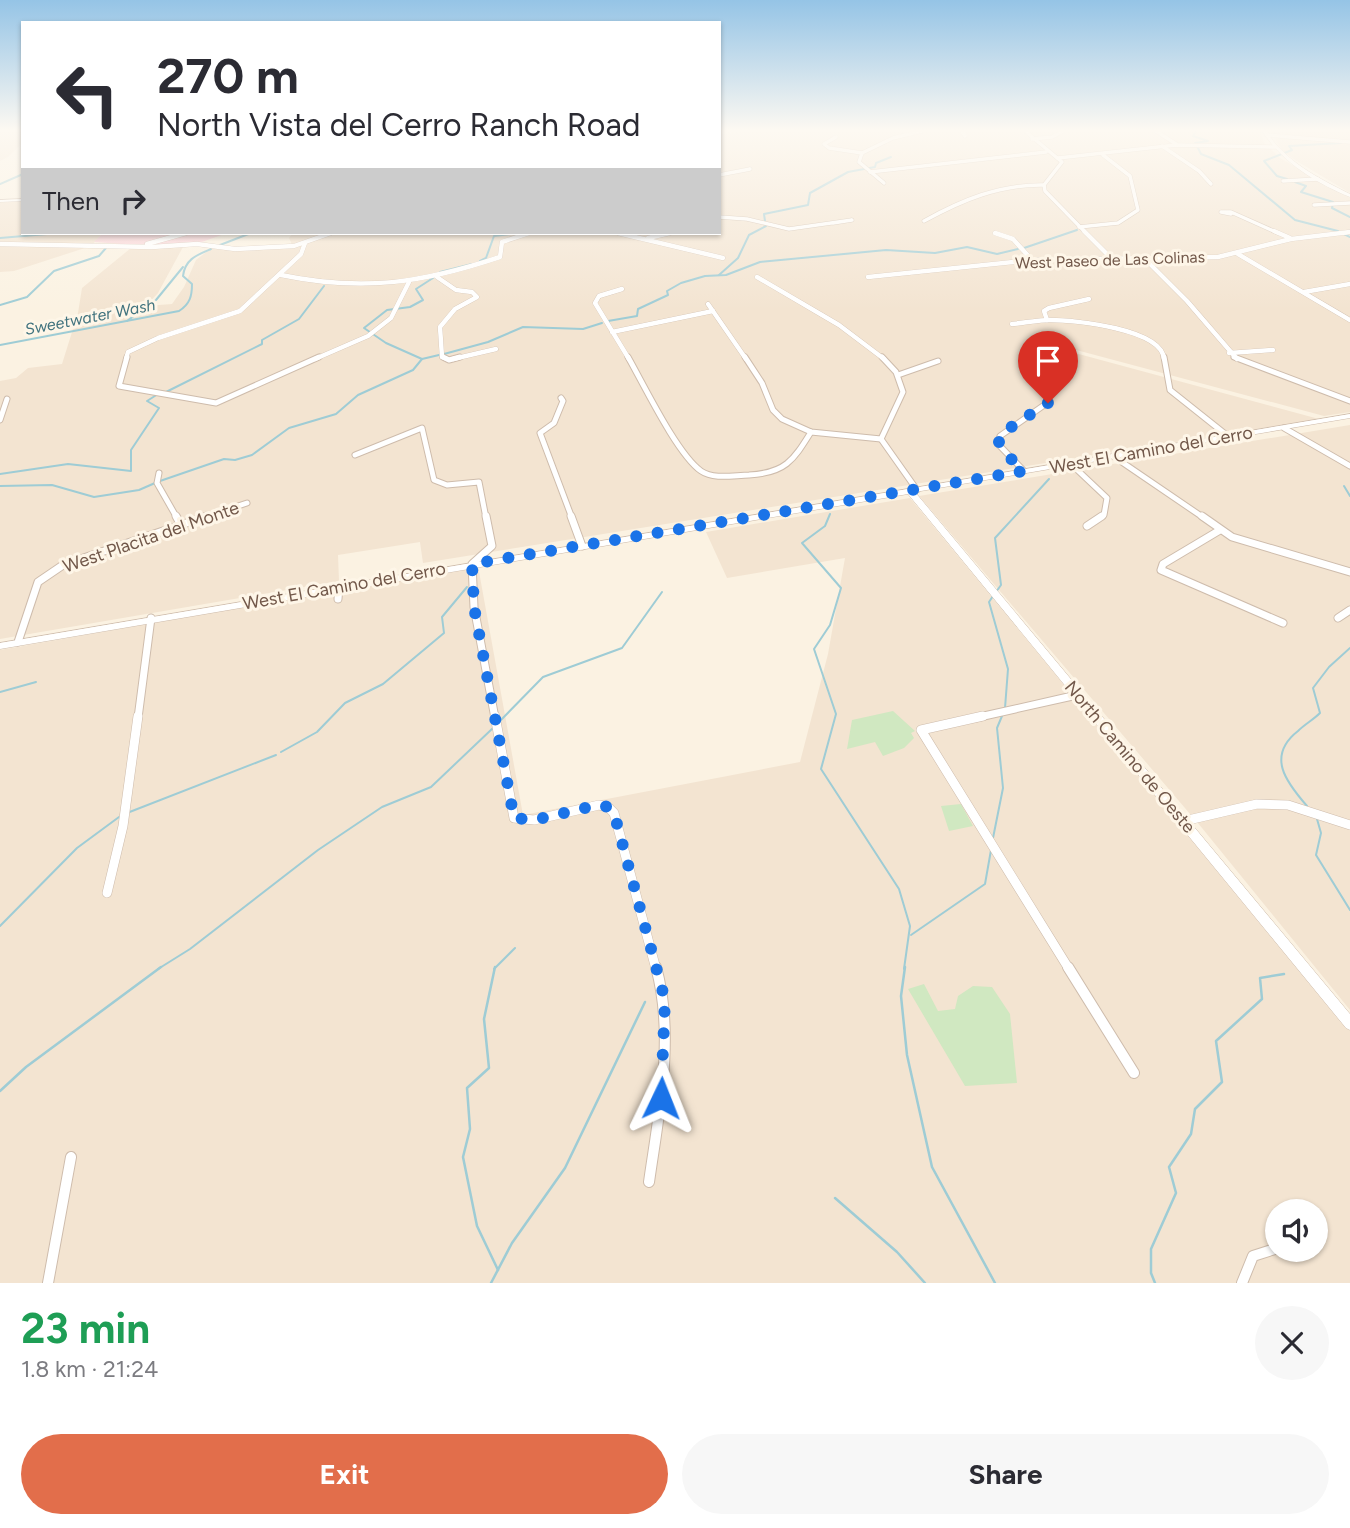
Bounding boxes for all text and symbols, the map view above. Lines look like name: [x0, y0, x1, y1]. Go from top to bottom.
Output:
text: 270 m: [157, 46, 299, 105]
icon: left: [42, 49, 133, 140]
text: North Vista del Cerro Ranch Road: [157, 106, 641, 144]
icon: right: [114, 182, 152, 220]
text: Then: [42, 185, 100, 217]
street label: West Paseo de Las Colinas: [1015, 247, 1205, 273]
water label: Sweetwater Wash: [23, 295, 157, 339]
pin: [1018, 331, 1078, 403]
icon: arrive: [1029, 342, 1067, 380]
street label: West El Camino del Cerro: [1048, 421, 1254, 479]
street label: West Placita del Monte: [60, 496, 242, 578]
street label: West El Camino del Cerro: [241, 557, 447, 615]
street label: North Camino de Oeste: [1060, 676, 1200, 838]
position arrow: [624, 1061, 698, 1135]
map controls: [1265, 1199, 1328, 1262]
button: sound: [1265, 1199, 1328, 1262]
text: 23 min: [21, 1303, 150, 1354]
button: close: [1255, 1306, 1329, 1380]
text: 1.8 km · 21:24: [21, 1355, 158, 1383]
button: Exit: [21, 1434, 668, 1514]
button: Share: [682, 1434, 1329, 1514]

